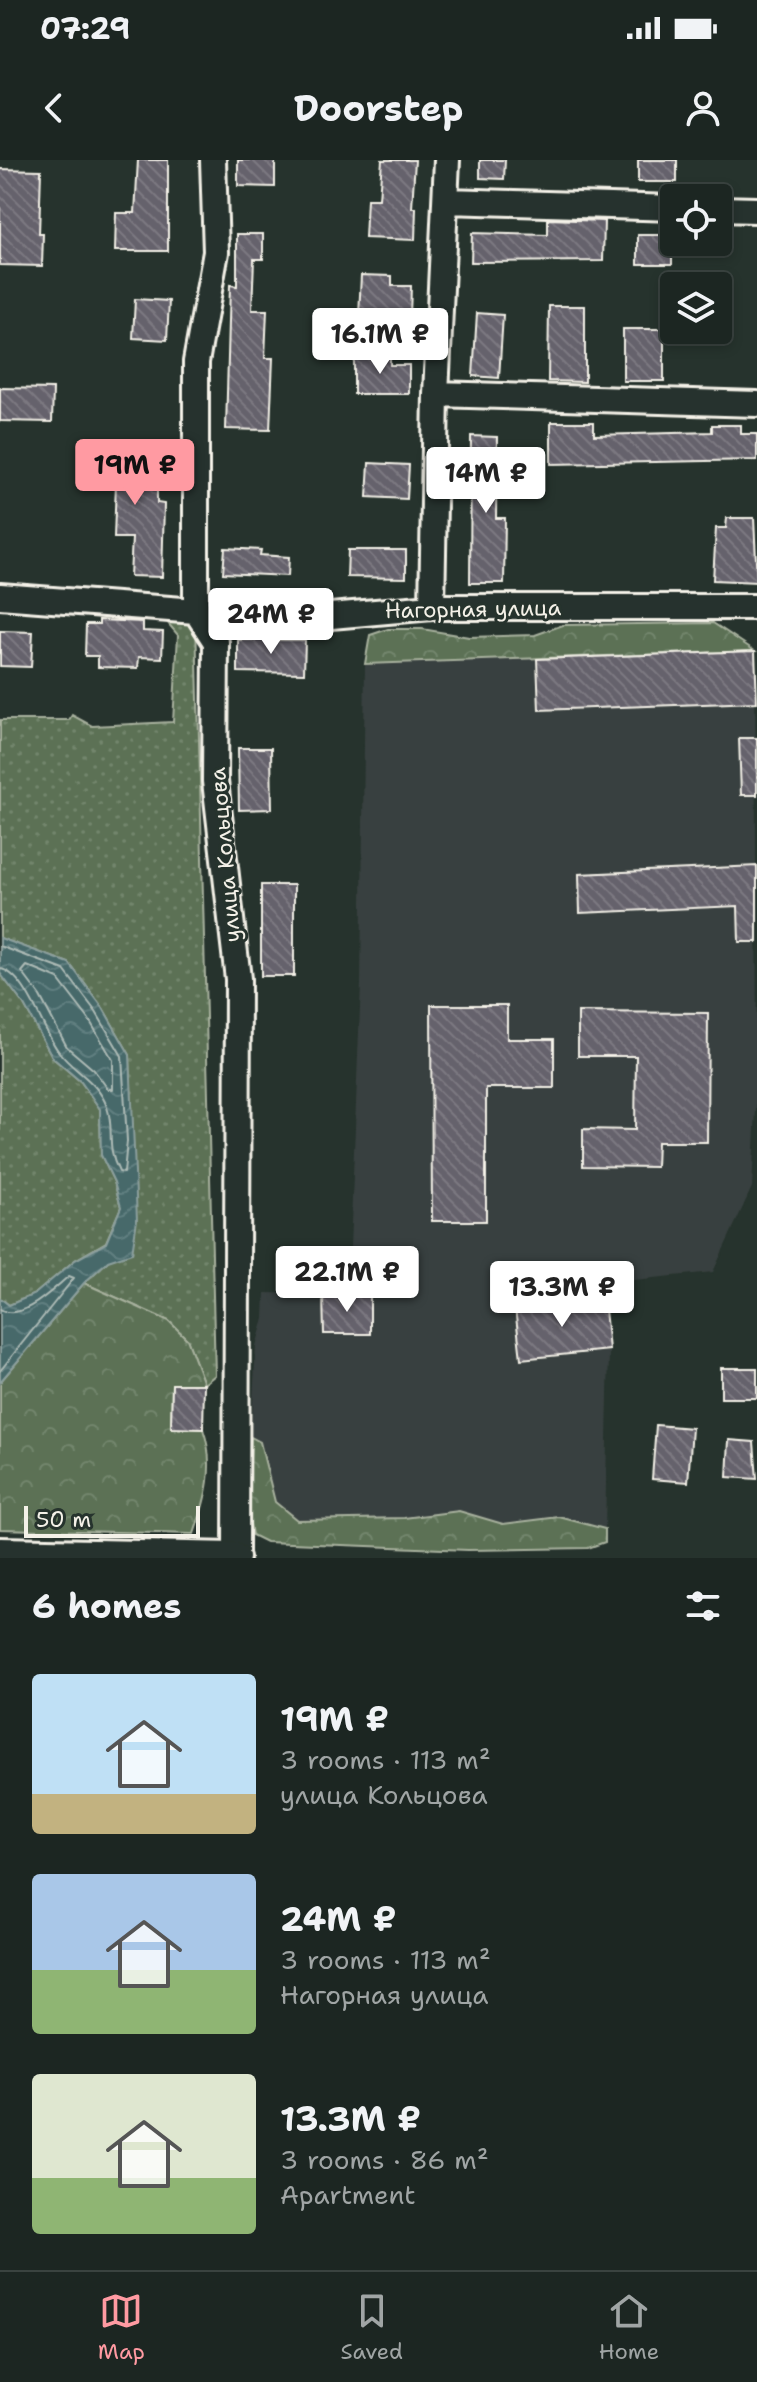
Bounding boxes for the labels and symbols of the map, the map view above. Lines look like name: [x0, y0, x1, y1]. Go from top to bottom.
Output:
pin: 16.1M ₽: [306, 308, 454, 376]
pin: 19M ₽: [79, 439, 191, 507]
pin: 14M ₽: [430, 447, 542, 515]
pin: 24M ₽: [215, 588, 327, 656]
street label: Нагорная улица: [385, 593, 562, 625]
street label: улица Кольцова: [203, 766, 247, 944]
pin: 22.1M ₽: [273, 1246, 421, 1314]
pin: 13.3M ₽: [488, 1261, 636, 1329]
scale bar: [24, 1502, 200, 1538]

